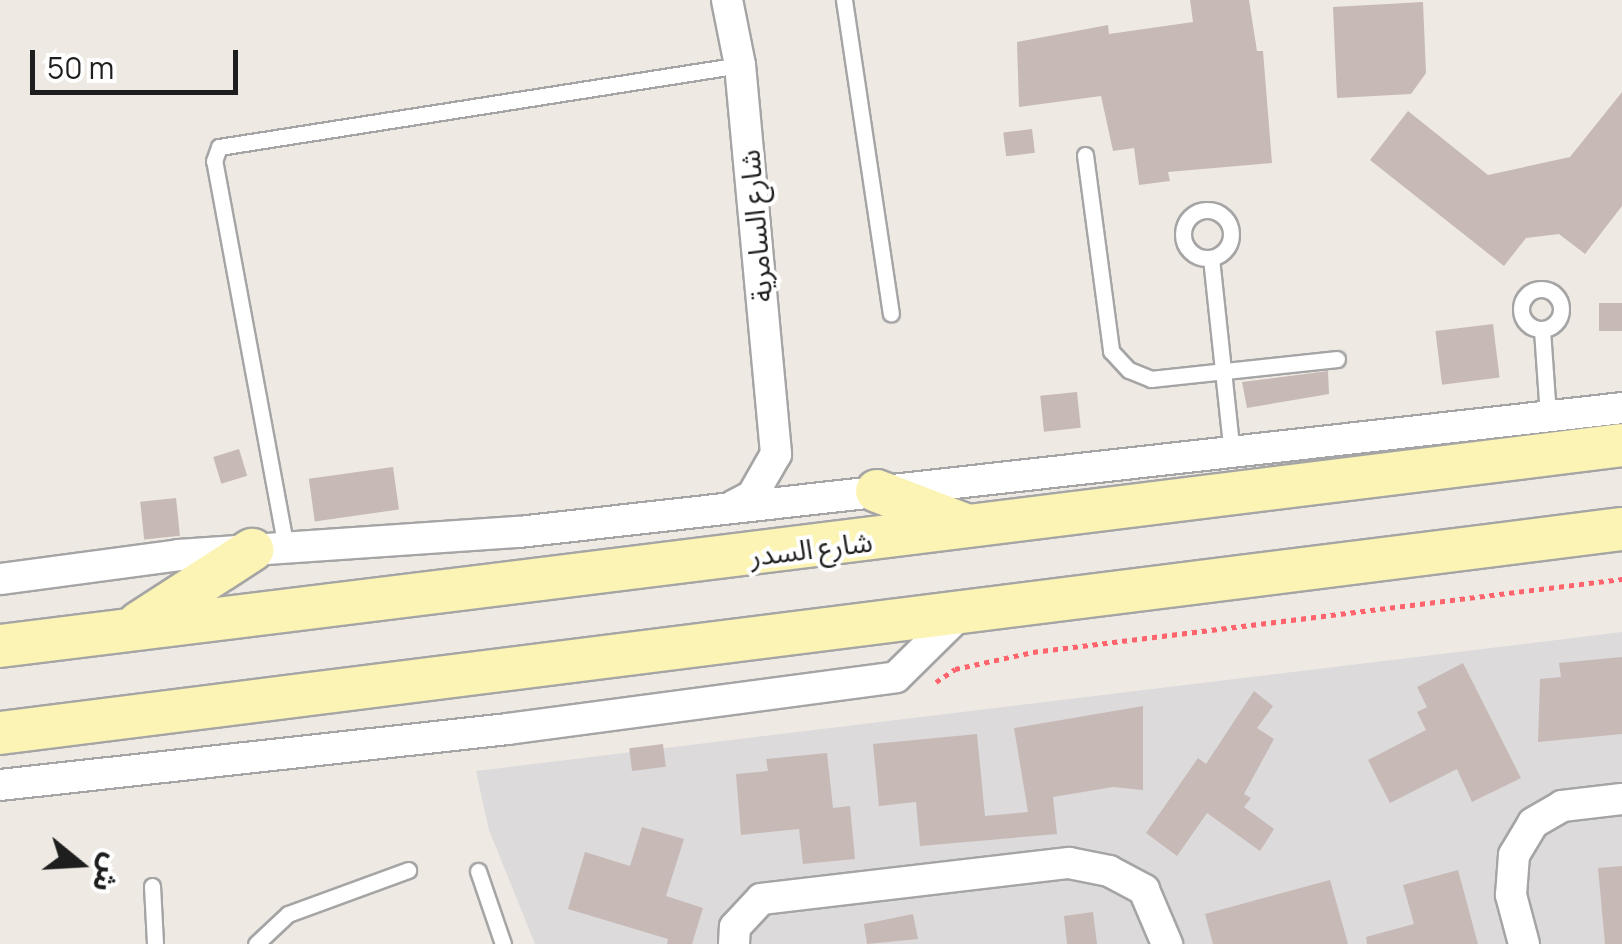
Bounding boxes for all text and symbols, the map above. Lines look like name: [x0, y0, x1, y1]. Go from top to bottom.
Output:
scale bar: [35, 30, 242, 92]
text: 50 m: [47, 47, 114, 88]
street label: شارع السامرية: [732, 148, 778, 304]
street label: شارع السدر: [748, 524, 874, 572]
north arrow: [30, 814, 130, 914]
text: ش: [85, 849, 133, 897]

